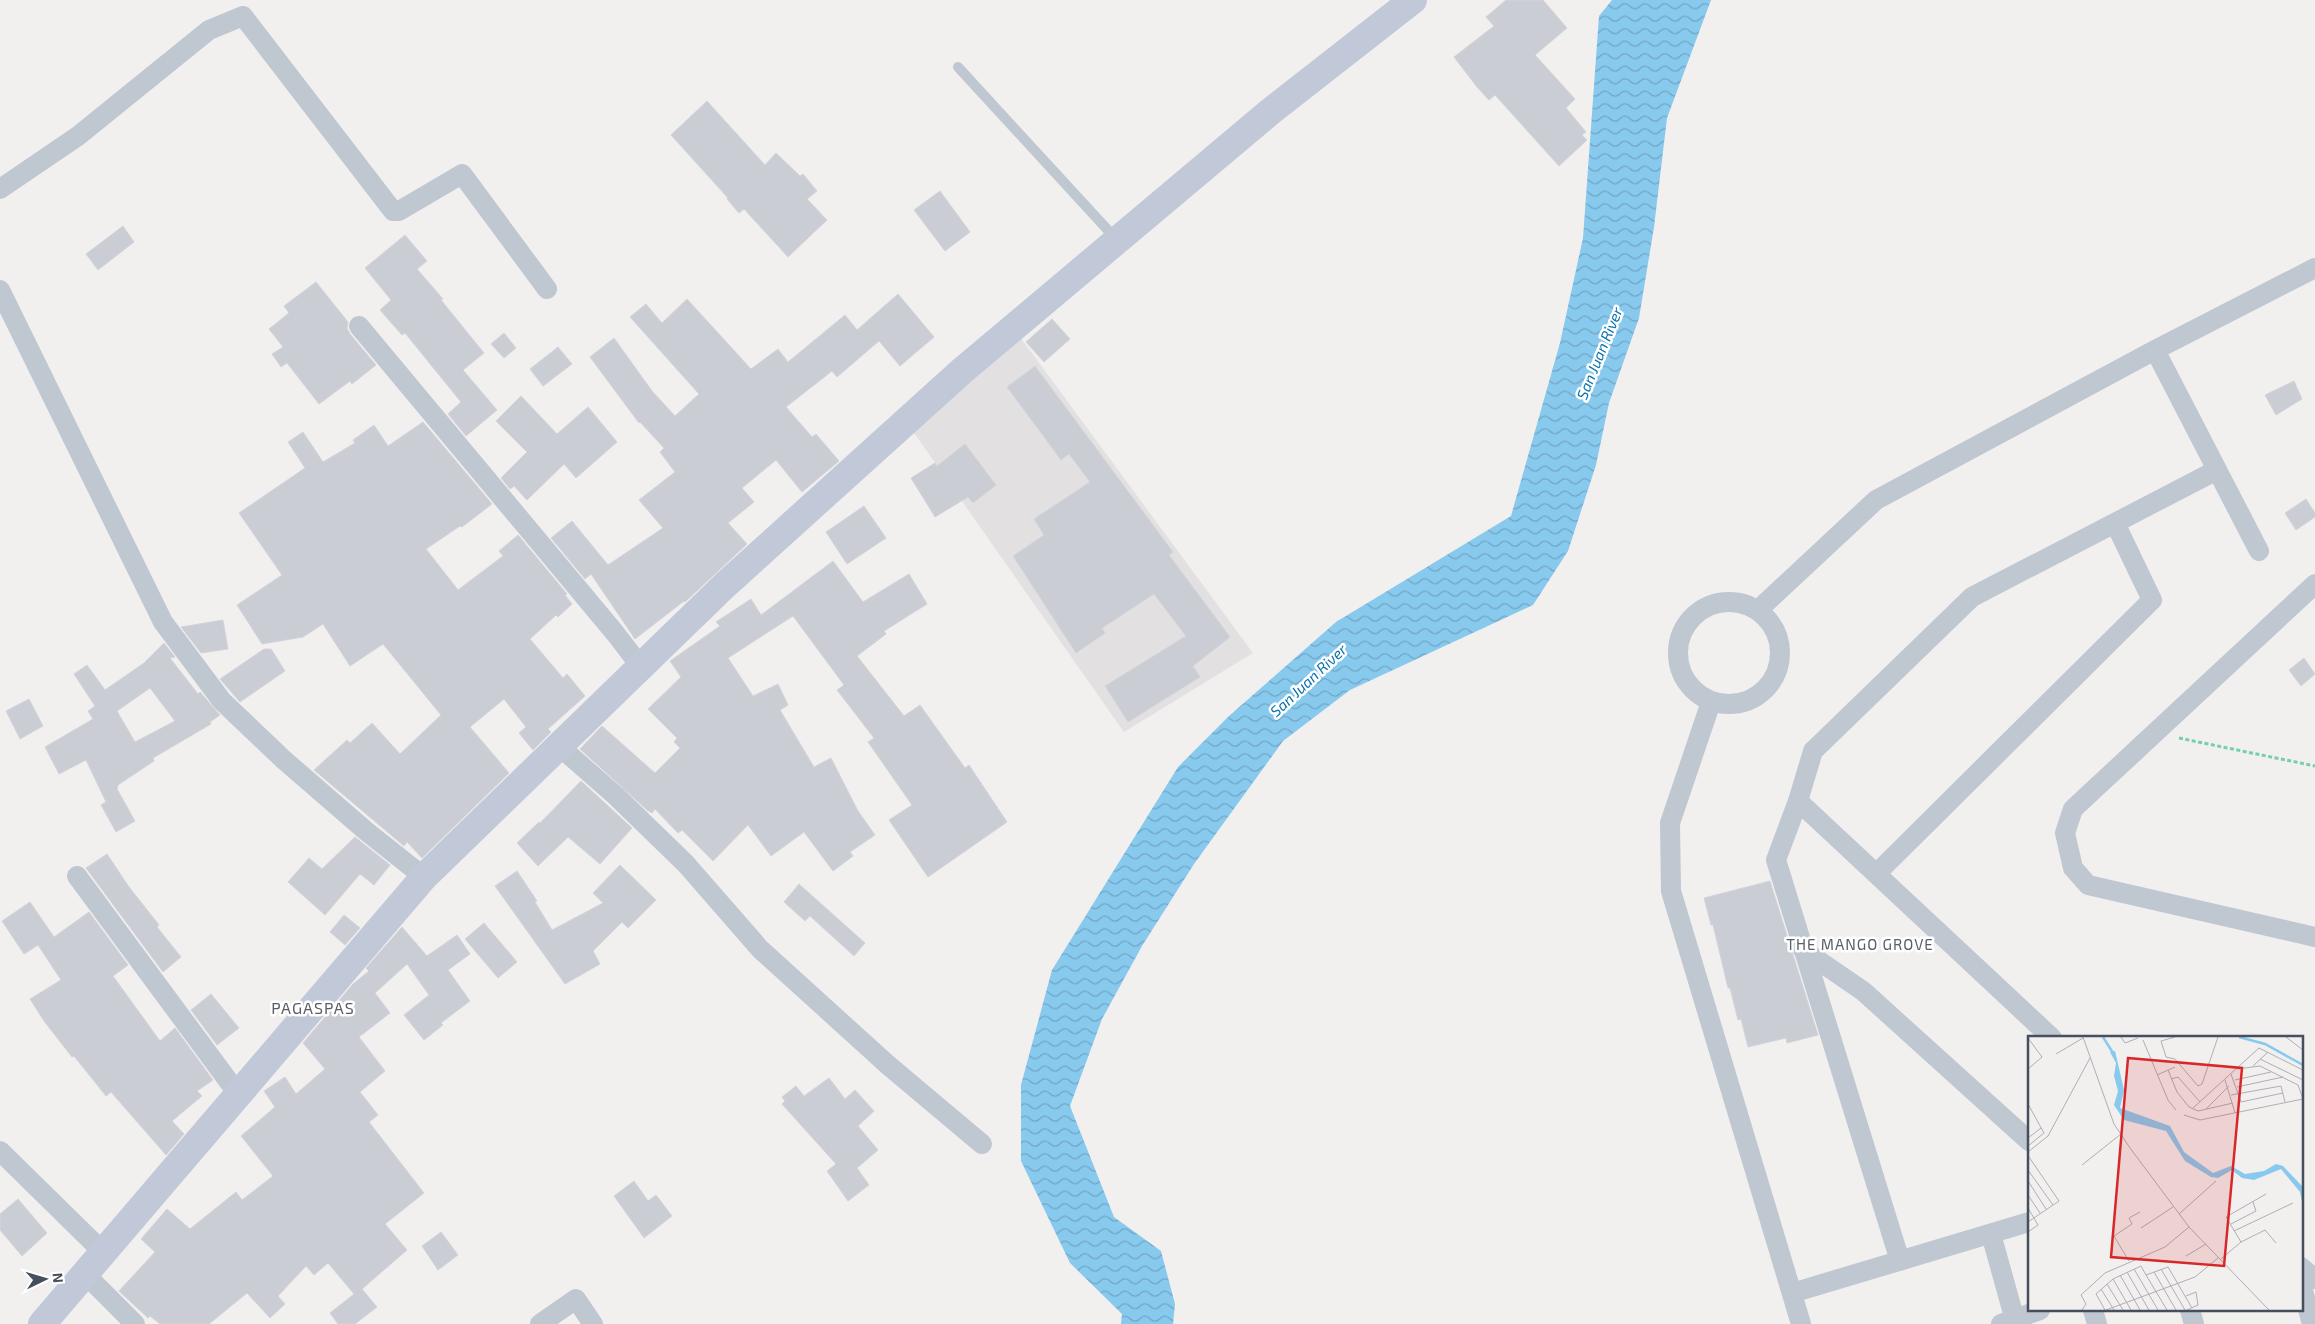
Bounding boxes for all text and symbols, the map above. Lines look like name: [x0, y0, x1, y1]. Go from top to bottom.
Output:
water label: San Juan River: [1572, 303, 1626, 402]
water label: San Juan River: [1266, 639, 1351, 720]
district label: THE MANGO GROVE: [1786, 935, 1934, 953]
district label: PAGASPAS: [271, 998, 355, 1017]
inset map: [2028, 1036, 2302, 1312]
north arrow: [20, 1254, 70, 1304]
text: N: [50, 1272, 67, 1284]

